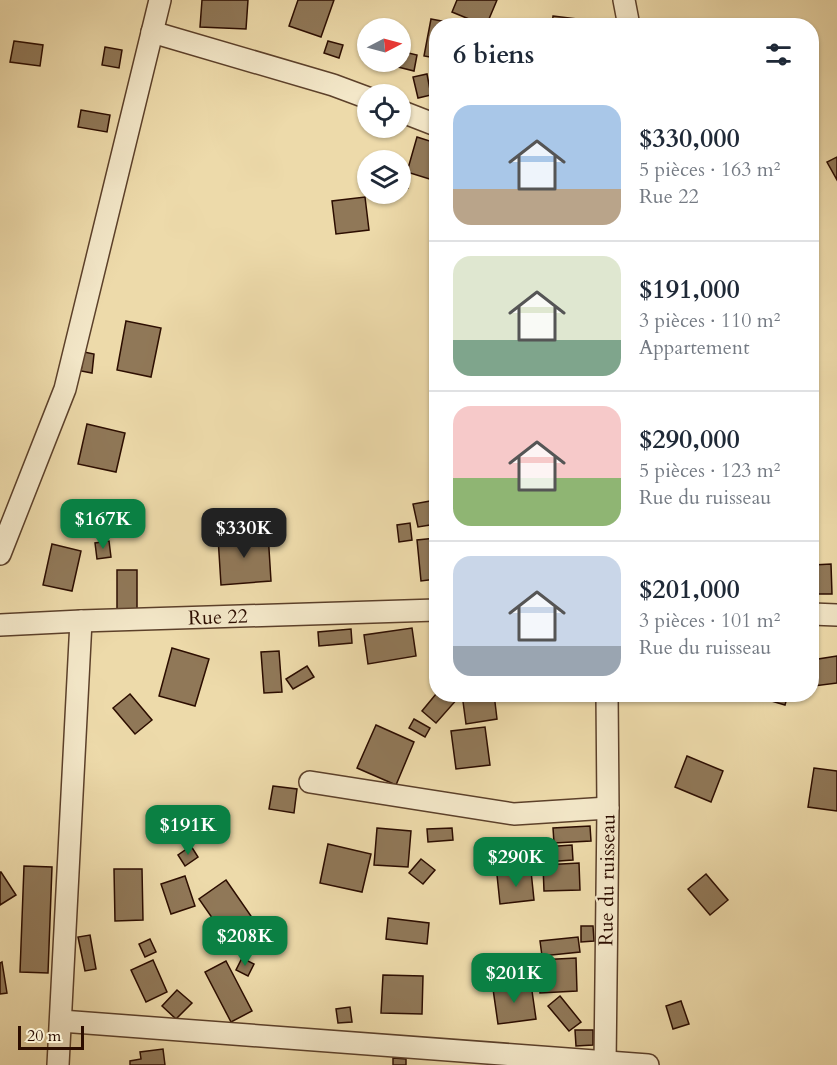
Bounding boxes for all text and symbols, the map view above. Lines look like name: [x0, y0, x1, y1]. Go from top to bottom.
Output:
north arrow: [357, 18, 411, 72]
map controls: [357, 18, 411, 204]
text: 6 biens: [453, 37, 534, 72]
icon: filters: [762, 38, 795, 71]
button: locate: [357, 84, 411, 138]
text: $330,000: [639, 121, 740, 156]
icon: home: [501, 129, 573, 201]
button: layers: [357, 150, 411, 204]
text: 5 pièces · 163 m²: [639, 156, 780, 183]
text: Rue 22: [639, 183, 699, 210]
text: $191,000: [639, 272, 740, 307]
icon: home: [501, 280, 573, 352]
text: 3 pièces · 110 m²: [639, 307, 780, 334]
text: Appartement: [639, 334, 750, 361]
text: $290,000: [639, 422, 740, 457]
icon: home: [501, 430, 573, 502]
text: 5 pièces · 123 m²: [639, 457, 780, 484]
text: Rue du ruisseau: [639, 484, 771, 511]
pin: $167K: [61, 499, 145, 550]
text: $167K: [74, 505, 132, 532]
pin: $330K: [202, 508, 286, 559]
text: $330K: [215, 514, 273, 541]
text: $201,000: [639, 572, 740, 607]
icon: home: [501, 580, 573, 652]
street label: Rue 22: [188, 602, 248, 632]
text: 3 pièces · 101 m²: [639, 607, 780, 634]
text: Rue du ruisseau: [639, 634, 771, 661]
pin: $191K: [146, 805, 230, 856]
text: $191K: [159, 811, 217, 838]
street label: Rue du ruisseau: [592, 814, 622, 946]
pin: $290K: [474, 837, 558, 888]
text: $290K: [487, 843, 545, 870]
pin: $208K: [203, 916, 287, 967]
text: $208K: [216, 922, 274, 949]
pin: $201K: [472, 953, 556, 1004]
text: $201K: [485, 959, 543, 986]
scale bar: [18, 1023, 84, 1050]
text: 20 m: [27, 1025, 61, 1047]

